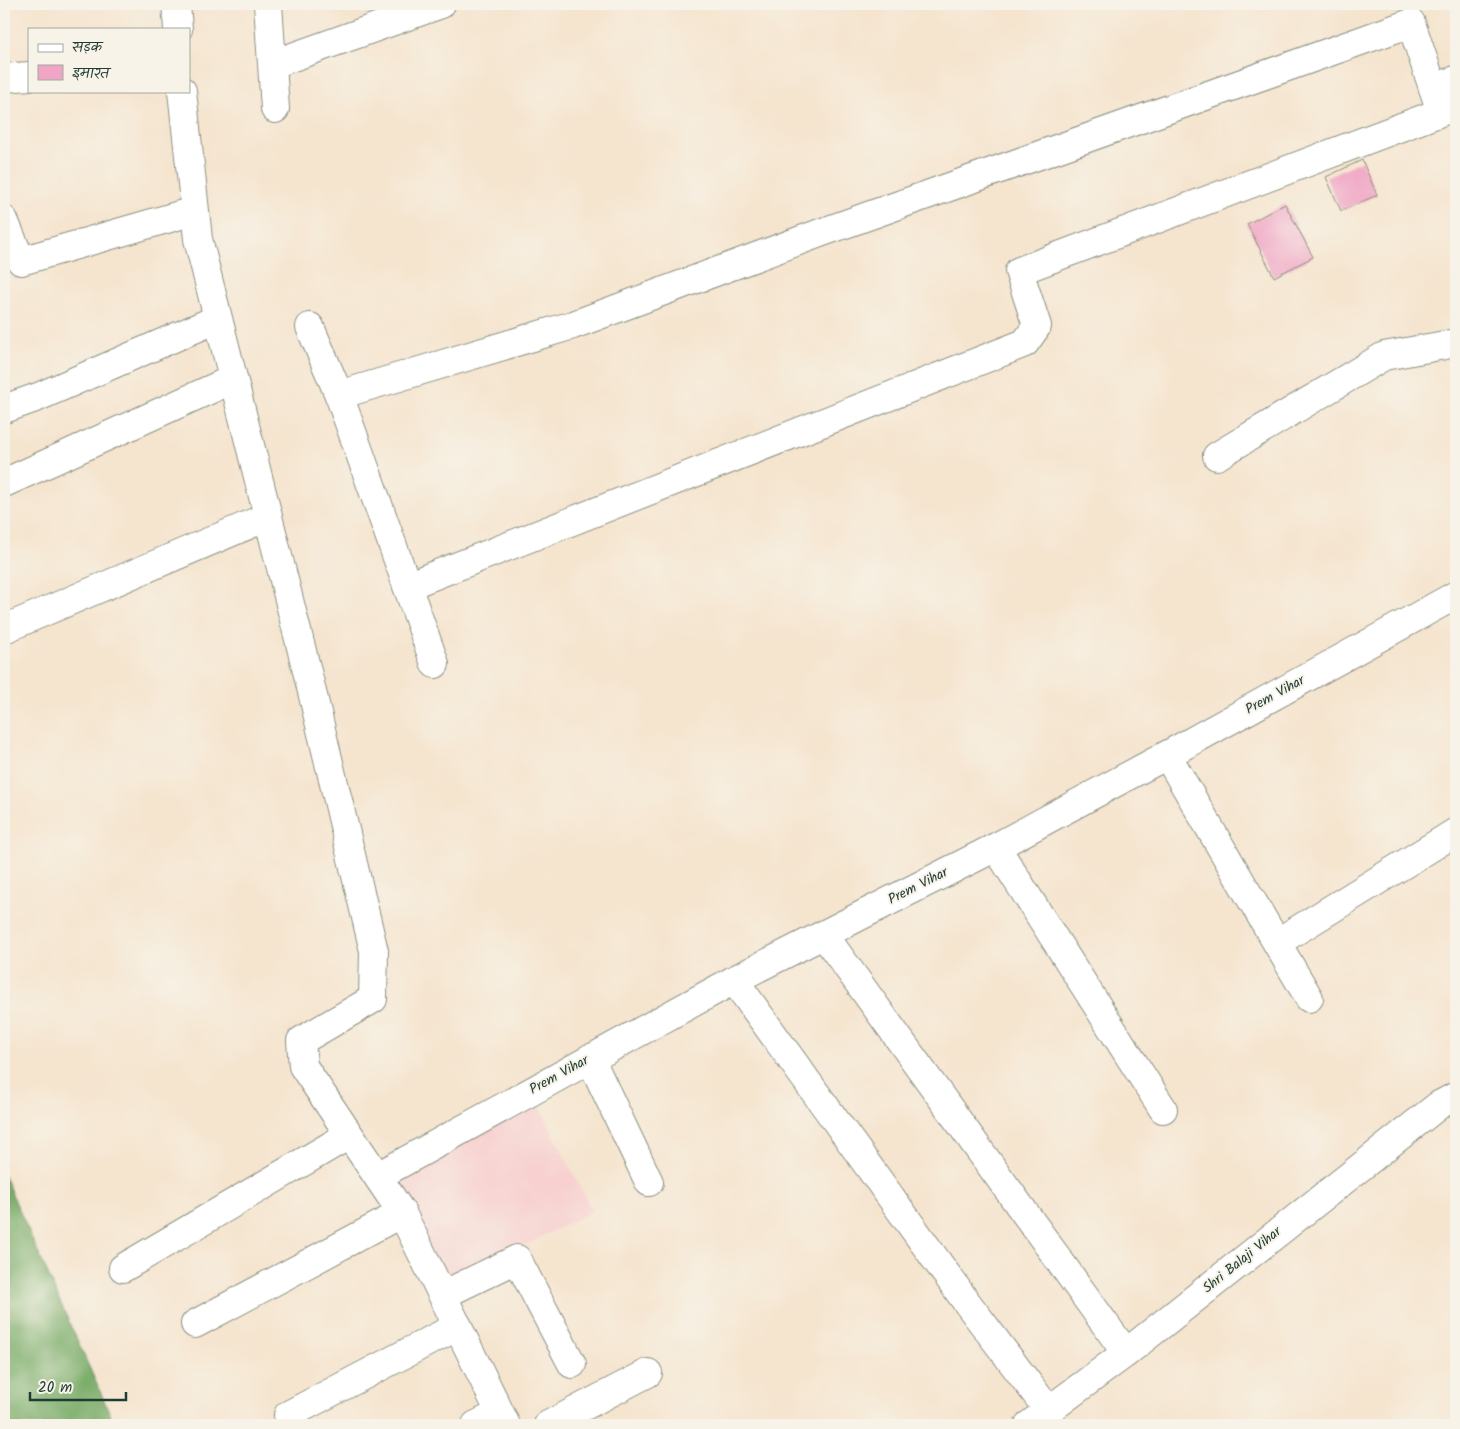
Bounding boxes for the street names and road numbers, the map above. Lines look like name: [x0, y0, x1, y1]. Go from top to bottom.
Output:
street label: Prem Vihar: [1241, 669, 1310, 720]
street label: Prem Vihar: [884, 861, 953, 911]
street label: Prem Vihar: [525, 1049, 594, 1100]
street label: Shri Balaji Vihar: [1198, 1220, 1287, 1299]

